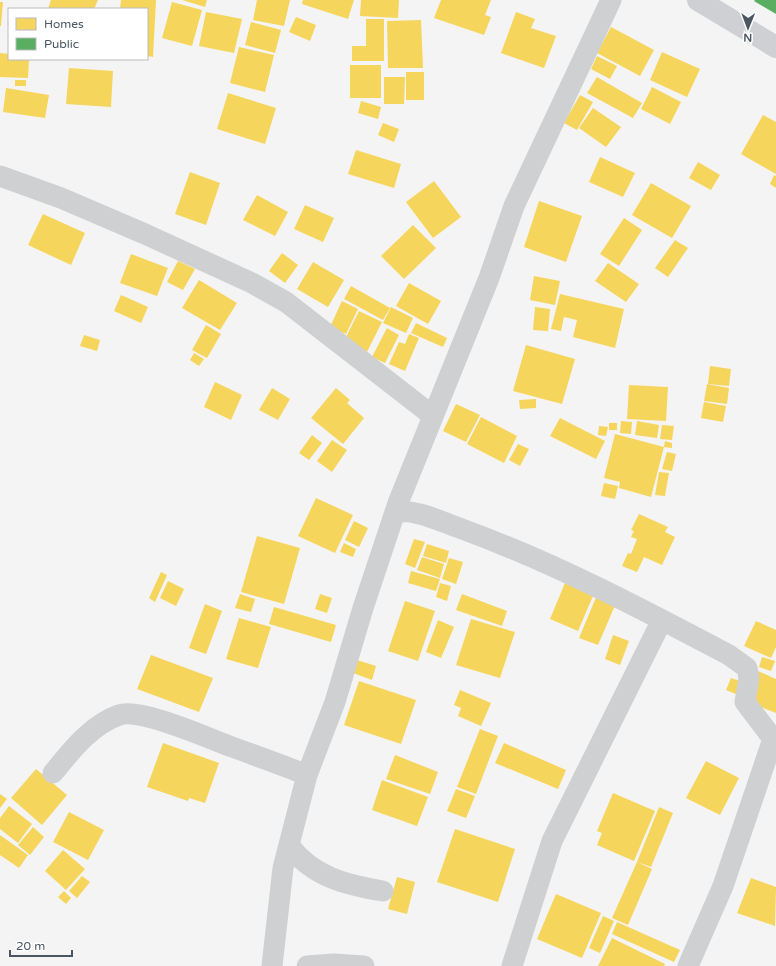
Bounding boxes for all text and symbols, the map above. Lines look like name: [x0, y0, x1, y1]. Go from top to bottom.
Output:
legend: [8, 8, 148, 60]
north arrow: [728, 8, 768, 48]
text: Homes: [44, 17, 84, 31]
text: N: [743, 31, 752, 44]
text: Public: [44, 37, 79, 51]
scale bar: [10, 932, 72, 958]
text: 20 m: [16, 939, 45, 953]

